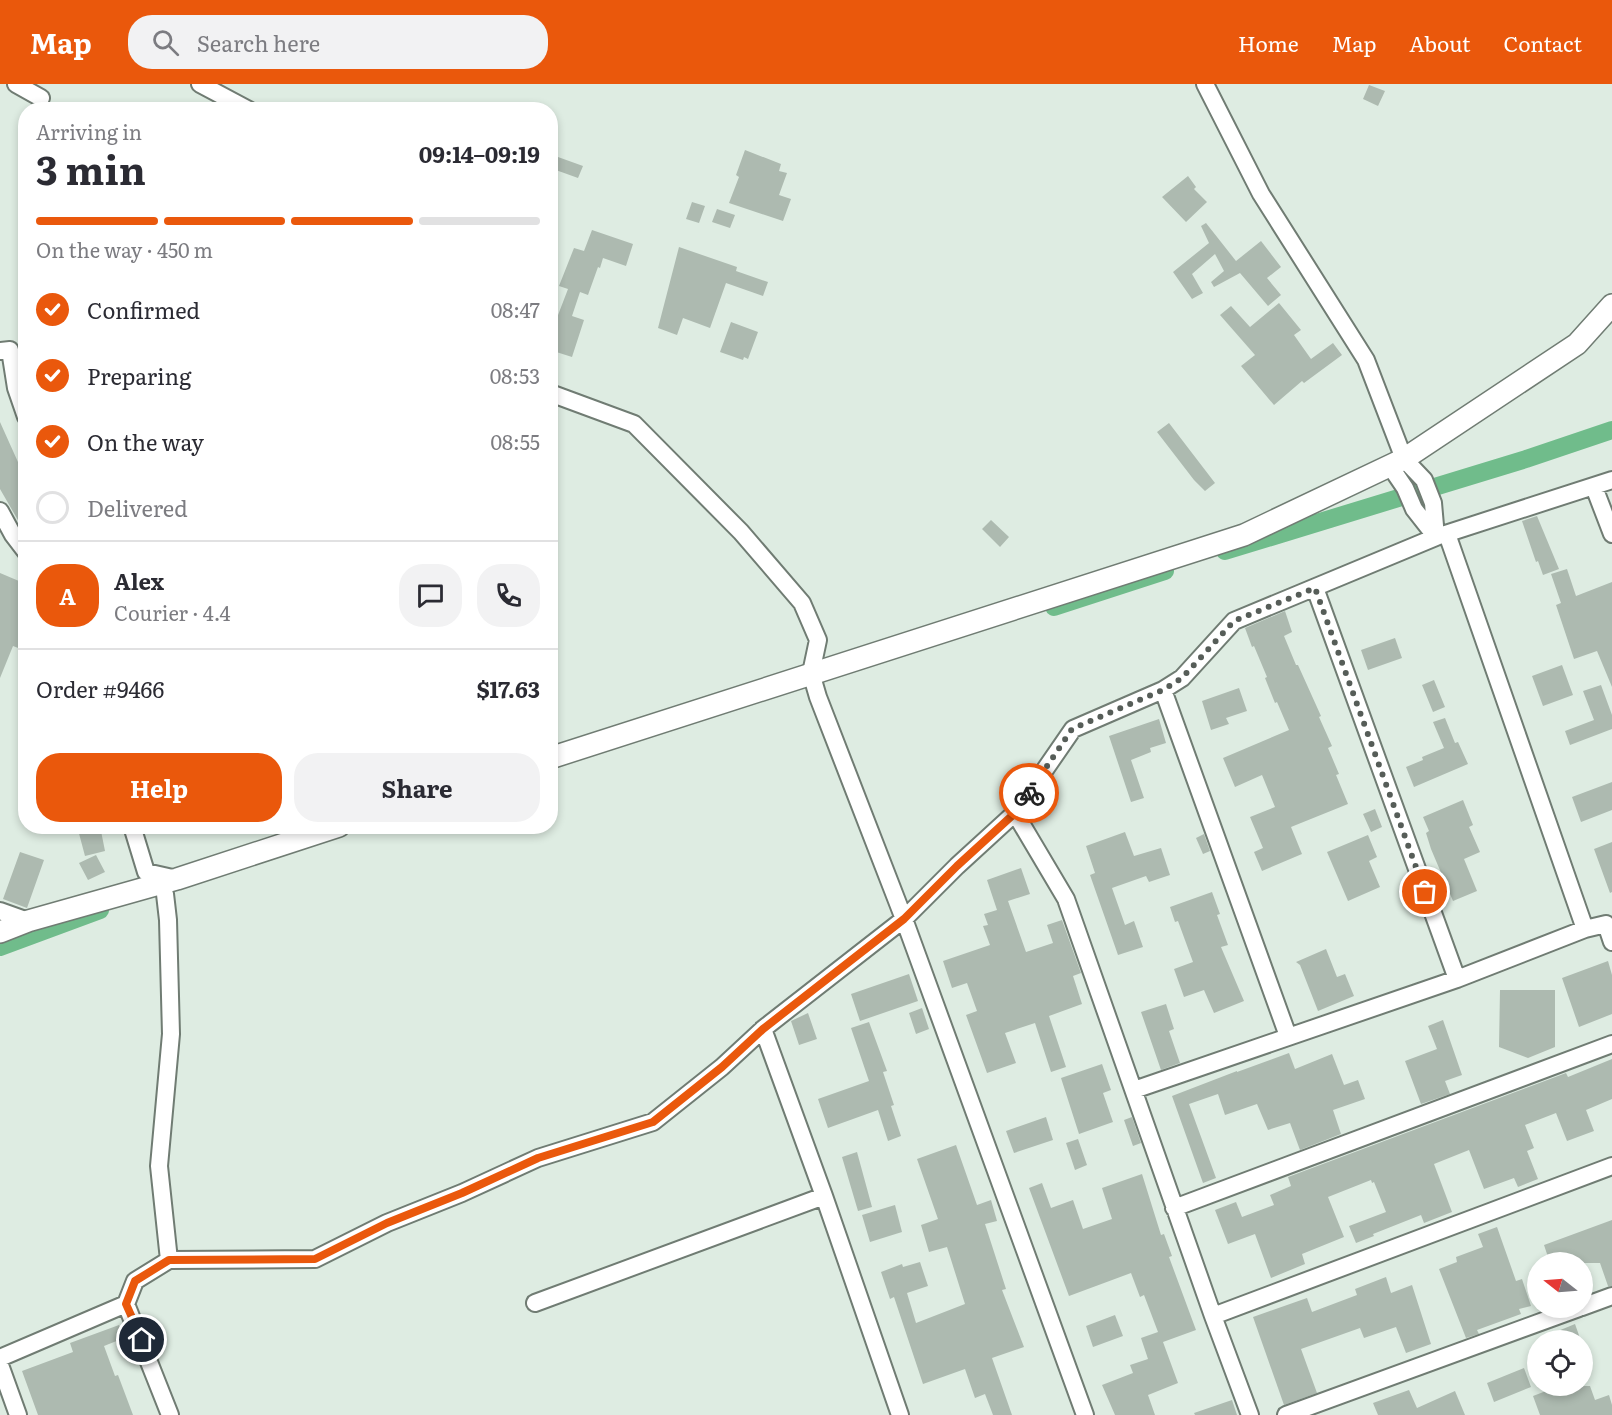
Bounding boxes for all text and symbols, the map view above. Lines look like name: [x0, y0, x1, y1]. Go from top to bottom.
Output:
search box: [128, 15, 548, 69]
text: Map: [30, 21, 92, 63]
icon: search: [149, 26, 182, 59]
text: Search here: [197, 26, 320, 59]
text: Home: [1238, 27, 1299, 58]
text: Map: [1332, 27, 1376, 58]
text: About: [1409, 27, 1471, 58]
text: Contact: [1504, 27, 1582, 58]
text: Arriving in: [36, 116, 142, 146]
text: 09:14–09:19: [419, 137, 540, 170]
text: 3 min: [36, 139, 146, 197]
text: On the way · 450 m: [36, 234, 213, 264]
icon: check: [36, 293, 69, 326]
text: Confirmed: [87, 293, 200, 326]
text: 08:47: [491, 294, 540, 324]
icon: check: [36, 359, 69, 392]
text: Preparing: [87, 359, 191, 392]
text: 08:53: [490, 360, 540, 390]
icon: check: [36, 425, 69, 458]
text: On the way: [87, 425, 204, 458]
text: 08:55: [490, 426, 540, 456]
text: Delivered: [87, 491, 188, 524]
text: Alex: [114, 564, 164, 597]
button: chat: [399, 564, 462, 627]
button: phone: [477, 564, 540, 627]
text: A: [59, 579, 76, 612]
text: Courier · 4.4: [114, 597, 231, 627]
text: Order #9466: [36, 672, 164, 705]
text: $17.63: [477, 672, 540, 705]
button: Help: [36, 753, 282, 822]
button: Share: [294, 753, 540, 822]
courier: [999, 763, 1059, 823]
icon: bike: [1013, 777, 1046, 810]
pin: [1399, 866, 1450, 917]
icon: bag: [1408, 875, 1441, 908]
north arrow: [1527, 1252, 1593, 1318]
map controls: [1527, 1252, 1593, 1396]
pin: [116, 1314, 167, 1365]
icon: home: [125, 1323, 158, 1356]
button: locate: [1527, 1330, 1593, 1396]

